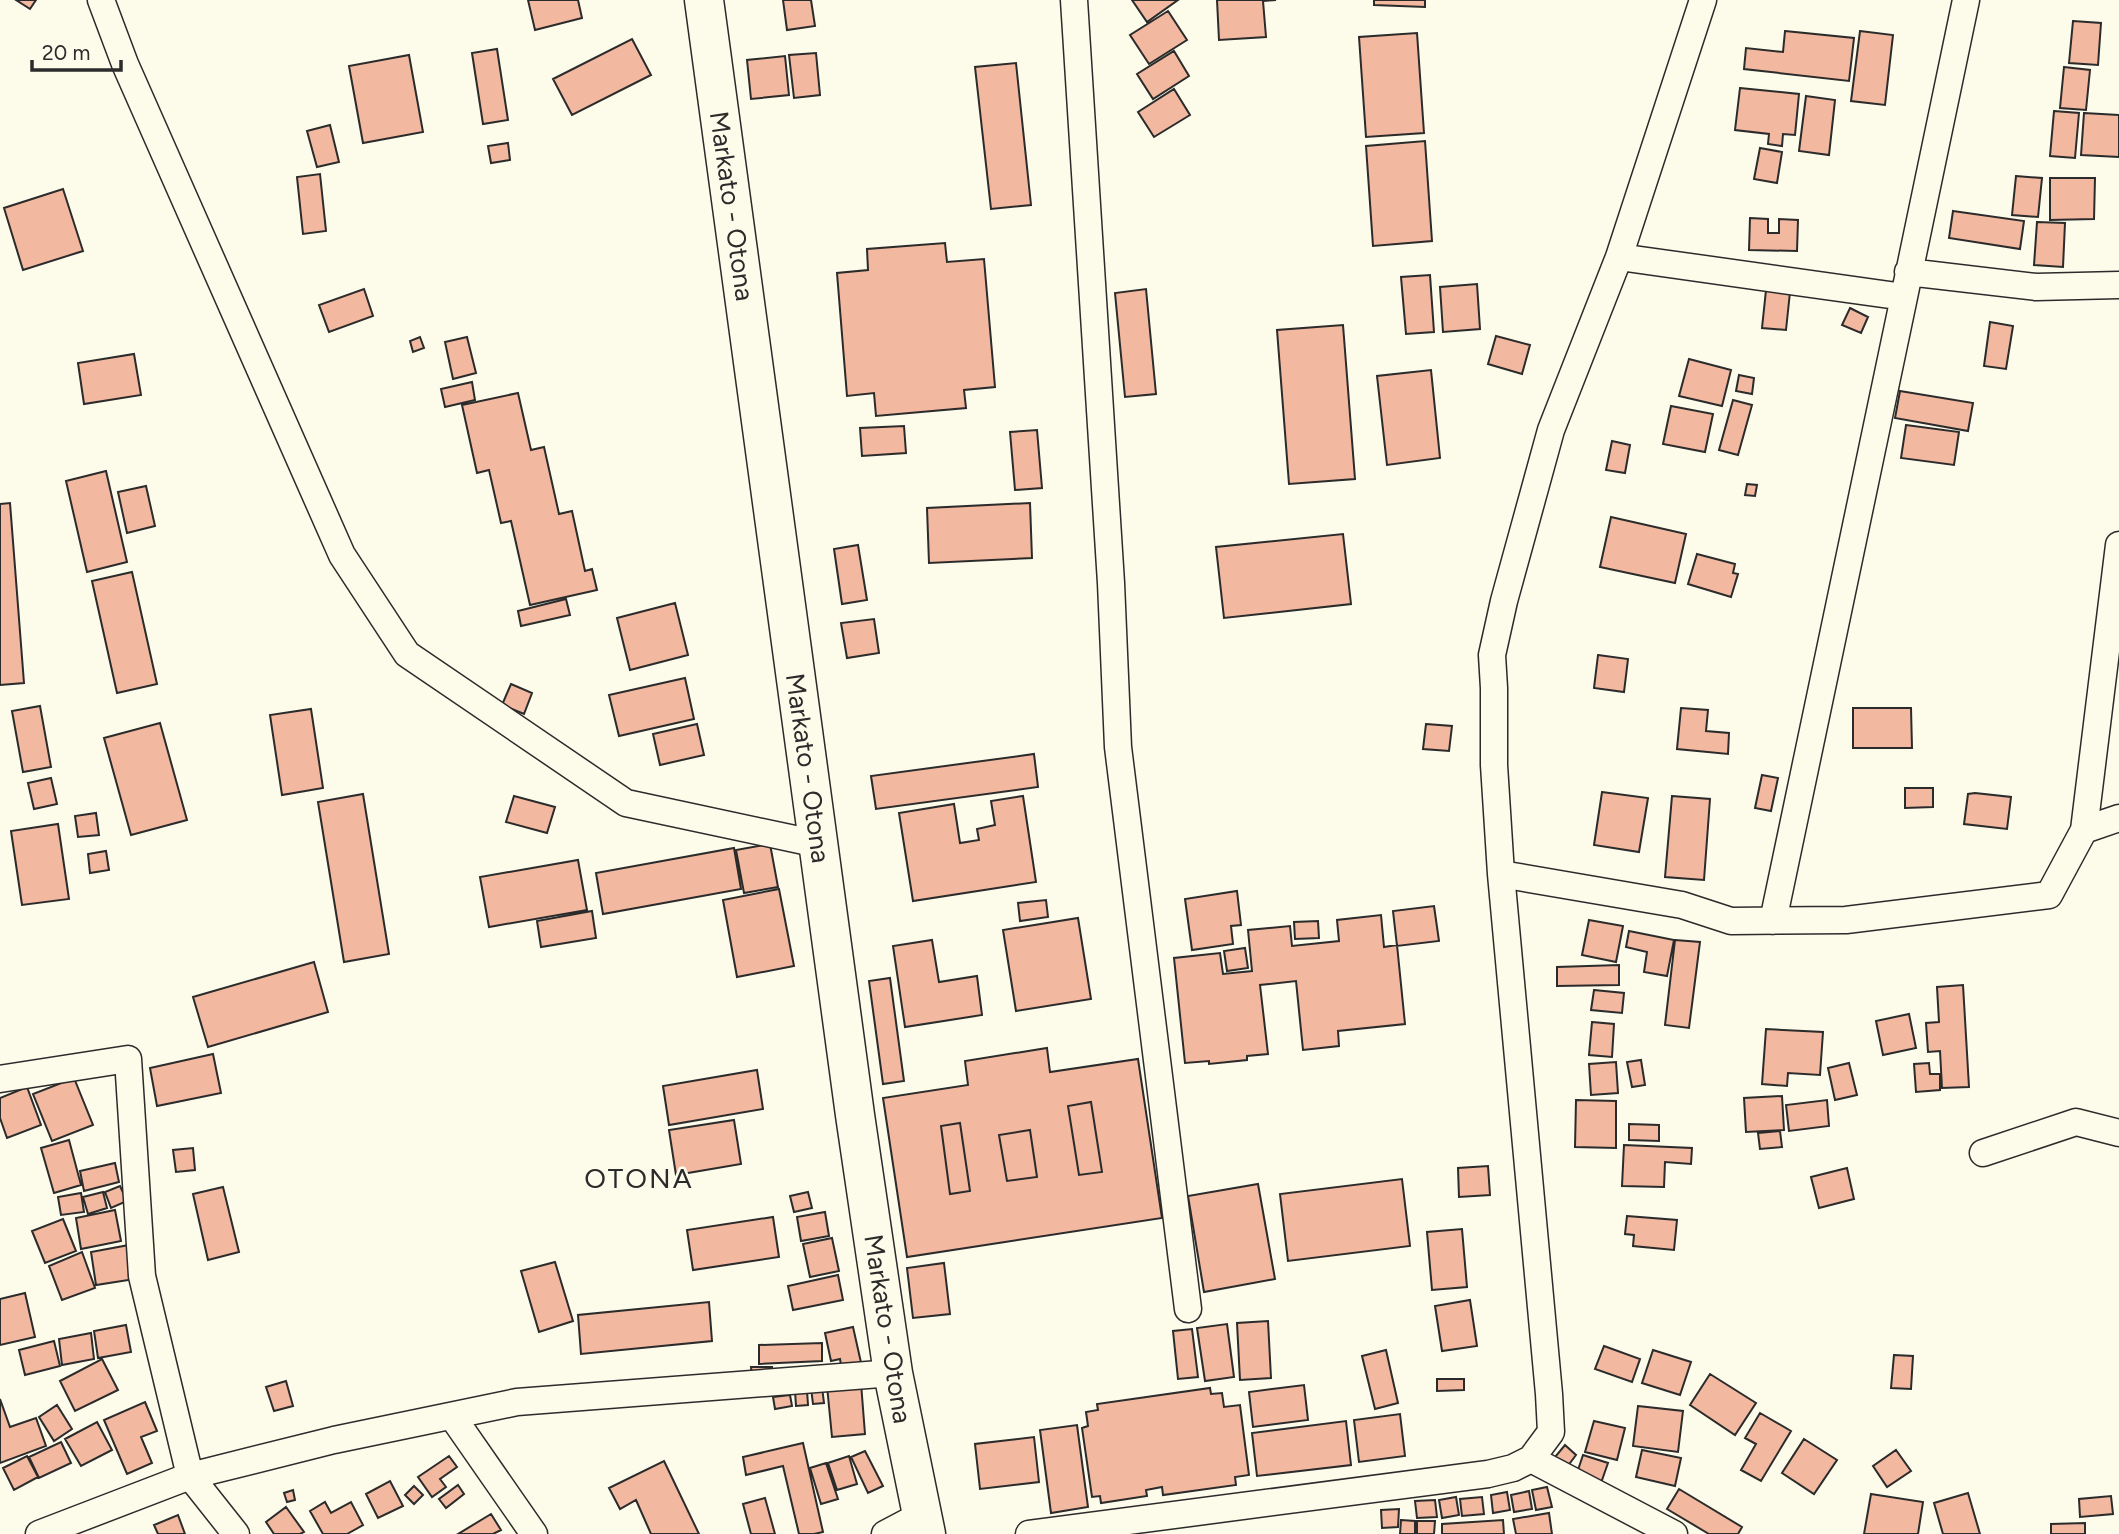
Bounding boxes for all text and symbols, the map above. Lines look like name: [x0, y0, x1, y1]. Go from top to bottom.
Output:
scale bar: [32, 28, 121, 72]
text: 20 m: [42, 40, 90, 65]
street label: Markato - Otona: [703, 109, 761, 303]
street label: Markato - Otona: [779, 671, 837, 865]
district label: OTONA: [584, 1161, 694, 1195]
street label: Markato - Otona: [857, 1232, 919, 1426]

